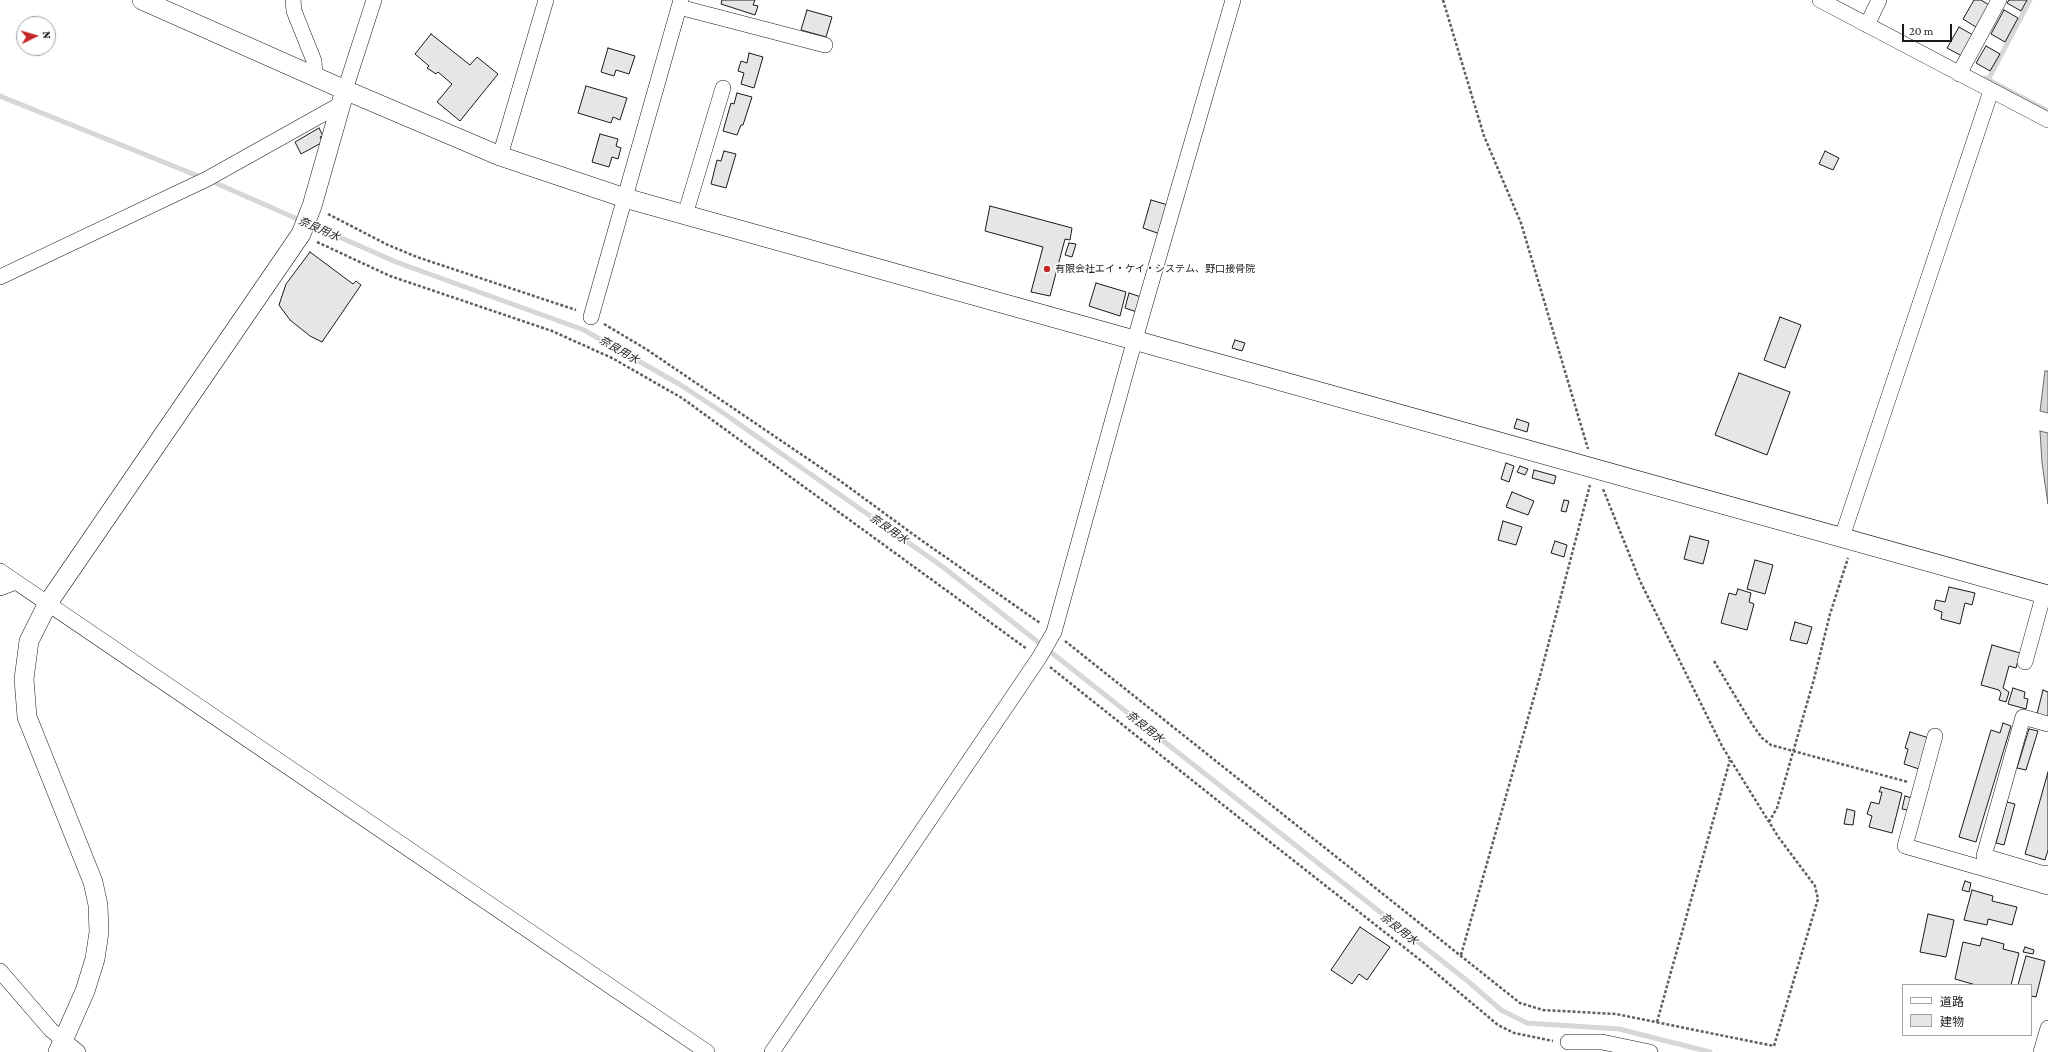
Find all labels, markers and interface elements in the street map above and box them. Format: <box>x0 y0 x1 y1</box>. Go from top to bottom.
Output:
north arrow <box>16 16 56 56</box>
scale bar <box>1904 16 1954 42</box>
text: 20 m <box>1909 24 1933 38</box>
text: N <box>41 31 53 39</box>
water label: 奈良用水 <box>296 214 342 244</box>
place label: 有限会社エイ・ケイ・システム、野口接骨院 <box>1055 263 1255 275</box>
marker: 有限会社エイ・ケイ・システム、野口接骨院 <box>1042 264 1052 274</box>
water label: 奈良用水 <box>597 333 641 367</box>
water label: 奈良用水 <box>867 511 911 547</box>
water label: 奈良用水 <box>1124 708 1166 746</box>
water label: 奈良用水 <box>1378 910 1420 948</box>
legend <box>1902 984 2032 1036</box>
text: 道路 <box>1940 995 1964 1009</box>
text: 建物 <box>1940 1015 1964 1029</box>

